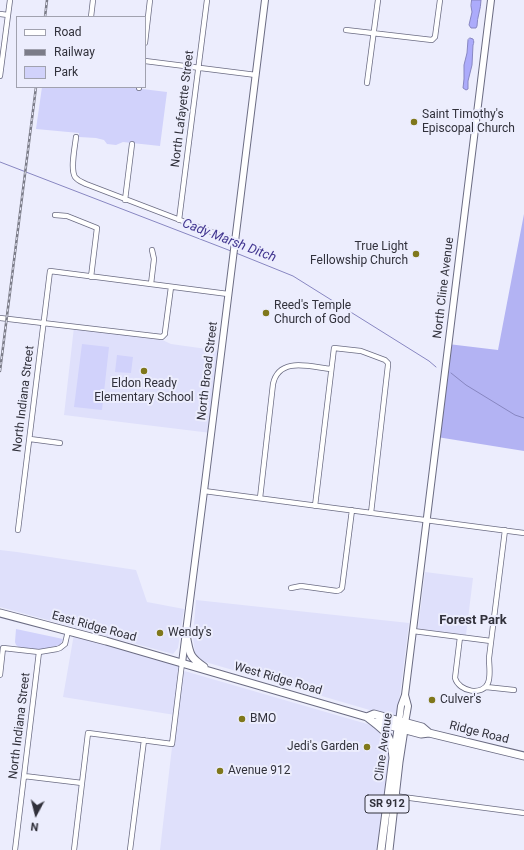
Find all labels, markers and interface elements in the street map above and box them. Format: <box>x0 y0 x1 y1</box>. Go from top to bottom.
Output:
legend <box>16 16 146 88</box>
text: Road <box>54 25 82 39</box>
text: Railway <box>54 45 95 59</box>
street label: North Lafayette Street <box>169 50 197 168</box>
text: Park <box>54 65 78 79</box>
place label: Saint Timothy's Episcopal Church <box>422 108 515 136</box>
marker: Saint Timothy's Episcopal Church <box>409 117 419 127</box>
water label: Cady Marsh Ditch <box>180 216 278 266</box>
street label: North Cline Avenue <box>431 236 457 340</box>
place label: True Light Fellowship Church <box>310 240 408 268</box>
marker: True Light Fellowship Church <box>411 249 421 259</box>
place label: Reed's Temple Church of God <box>274 299 351 327</box>
marker: Reed's Temple Church of God <box>261 308 271 318</box>
street label: North Broad Street <box>195 321 221 421</box>
street label: North Indiana Street <box>10 345 38 453</box>
marker: Eldon Ready Elementary School <box>139 366 149 376</box>
place label: Eldon Ready Elementary School <box>94 377 194 405</box>
street label: East Ridge Road <box>50 609 138 645</box>
district label: Forest Park <box>439 613 507 629</box>
place label: Wendy's <box>168 626 212 640</box>
marker: Wendy's <box>155 628 165 638</box>
street label: West Ridge Road <box>232 660 324 698</box>
street label: North Indiana Street <box>6 672 34 780</box>
place label: Culver's <box>440 693 481 707</box>
marker: Culver's <box>427 695 437 705</box>
place label: BMO <box>250 712 276 726</box>
street label: Cline Avenue <box>372 712 396 782</box>
marker: BMO <box>237 714 247 724</box>
street label: Ridge Road <box>448 719 510 747</box>
place label: Jedi's Garden <box>287 740 359 754</box>
marker: Jedi's Garden <box>362 742 372 752</box>
place label: Avenue 912 <box>228 764 290 778</box>
marker: Avenue 912 <box>215 766 225 776</box>
north arrow <box>16 794 56 834</box>
road number: SR 912 <box>365 795 409 813</box>
text: N <box>30 819 39 833</box>

